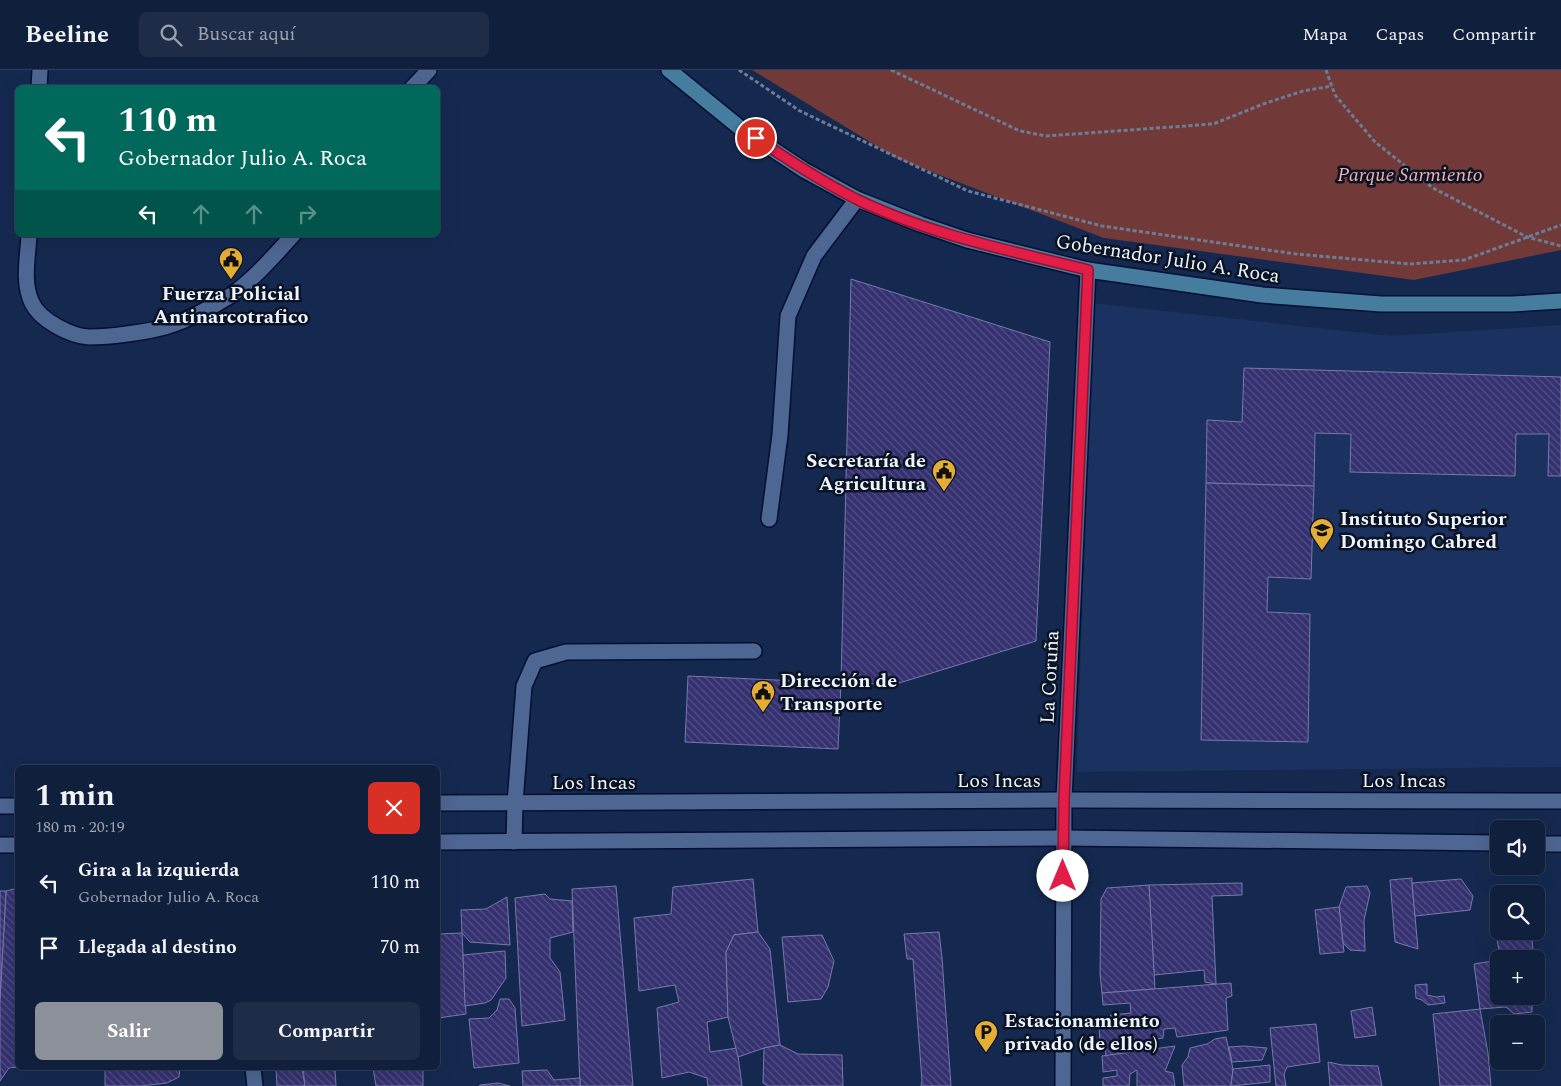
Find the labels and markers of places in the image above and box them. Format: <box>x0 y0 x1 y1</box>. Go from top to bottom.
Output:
pin <box>735 117 777 159</box>
public building icon: Fuerza Policial Antinarcotrafico <box>218 246 244 280</box>
place label: Fuerza Policial Antinarcotrafico <box>153 279 309 332</box>
place label: Secretaría de Agricultura <box>806 446 927 499</box>
public building icon: Secretaría de Agricultura <box>931 458 957 492</box>
place label: Instituto Superior Domingo Cabred <box>1340 504 1507 557</box>
school or university icon: Instituto Superior Domingo Cabred <box>1309 517 1335 551</box>
place label: Dirección de Transporte <box>780 666 897 719</box>
public building icon: Dirección de Transporte <box>750 679 776 713</box>
place label: Estacionamiento privado (de ellos) <box>1004 1006 1160 1059</box>
parking icon: Estacionamiento privado (de ellos) <box>973 1019 999 1053</box>

